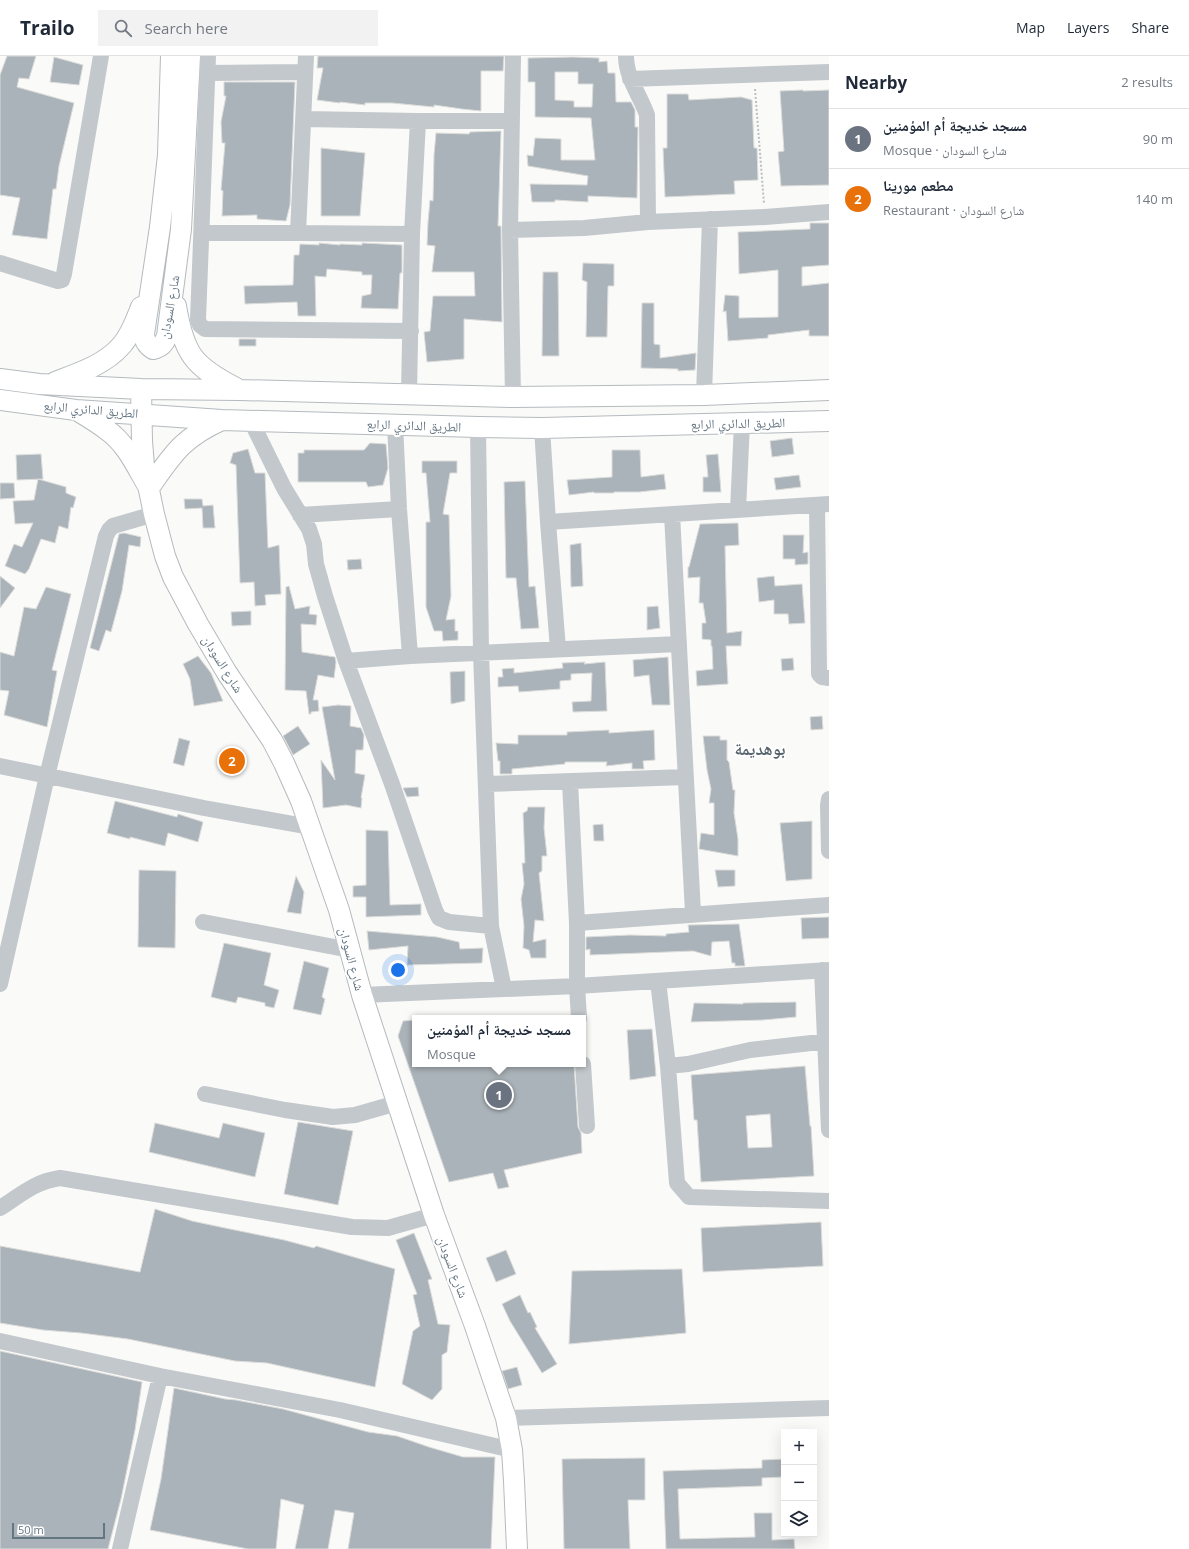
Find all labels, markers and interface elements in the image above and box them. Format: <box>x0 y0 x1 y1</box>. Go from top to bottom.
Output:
search box <box>98 10 378 46</box>
text: Trailo <box>20 15 74 41</box>
icon: search <box>112 17 134 39</box>
text: Search here <box>144 18 228 38</box>
text: Map <box>1016 18 1045 37</box>
text: Layers <box>1067 18 1109 37</box>
text: Share <box>1131 18 1169 37</box>
text: Nearby <box>845 71 907 94</box>
text: 2 results <box>1121 73 1173 91</box>
text: مسجد خديجة أم المؤمنين <box>883 115 1027 135</box>
text: 1 <box>854 130 862 148</box>
text: 90 m <box>1143 130 1173 148</box>
text: Mosque · شارع السودان <box>883 141 1007 159</box>
text: مطعم مورينا <box>883 175 954 195</box>
text: 2 <box>854 190 862 208</box>
text: 140 m <box>1135 190 1173 208</box>
text: Restaurant · شارع السودان <box>883 201 1024 219</box>
street label: شارع السودان <box>155 274 184 341</box>
street label: الطريق الدائري الرابع <box>43 396 139 424</box>
street label: الطريق الدائري الرابع <box>690 413 786 435</box>
street label: الطريق الدائري الرابع <box>366 414 462 438</box>
street label: شارع السودان <box>197 632 248 697</box>
district label: بوهديمة <box>735 737 786 760</box>
pin: 2 <box>219 746 245 776</box>
street label: شارع السودان <box>334 925 369 993</box>
your location <box>388 960 408 980</box>
popup <box>412 1015 586 1067</box>
text: مسجد خديجة أم المؤمنين <box>427 1019 571 1039</box>
text: Mosque <box>427 1045 476 1063</box>
pin: 1 <box>486 1080 512 1110</box>
street label: شارع السودان <box>432 1234 473 1301</box>
map controls <box>781 1429 817 1537</box>
button: + <box>781 1429 817 1465</box>
button: − <box>781 1465 817 1501</box>
button: layers <box>781 1501 817 1537</box>
scale bar <box>12 1521 105 1540</box>
text: 50 m <box>18 1522 44 1537</box>

